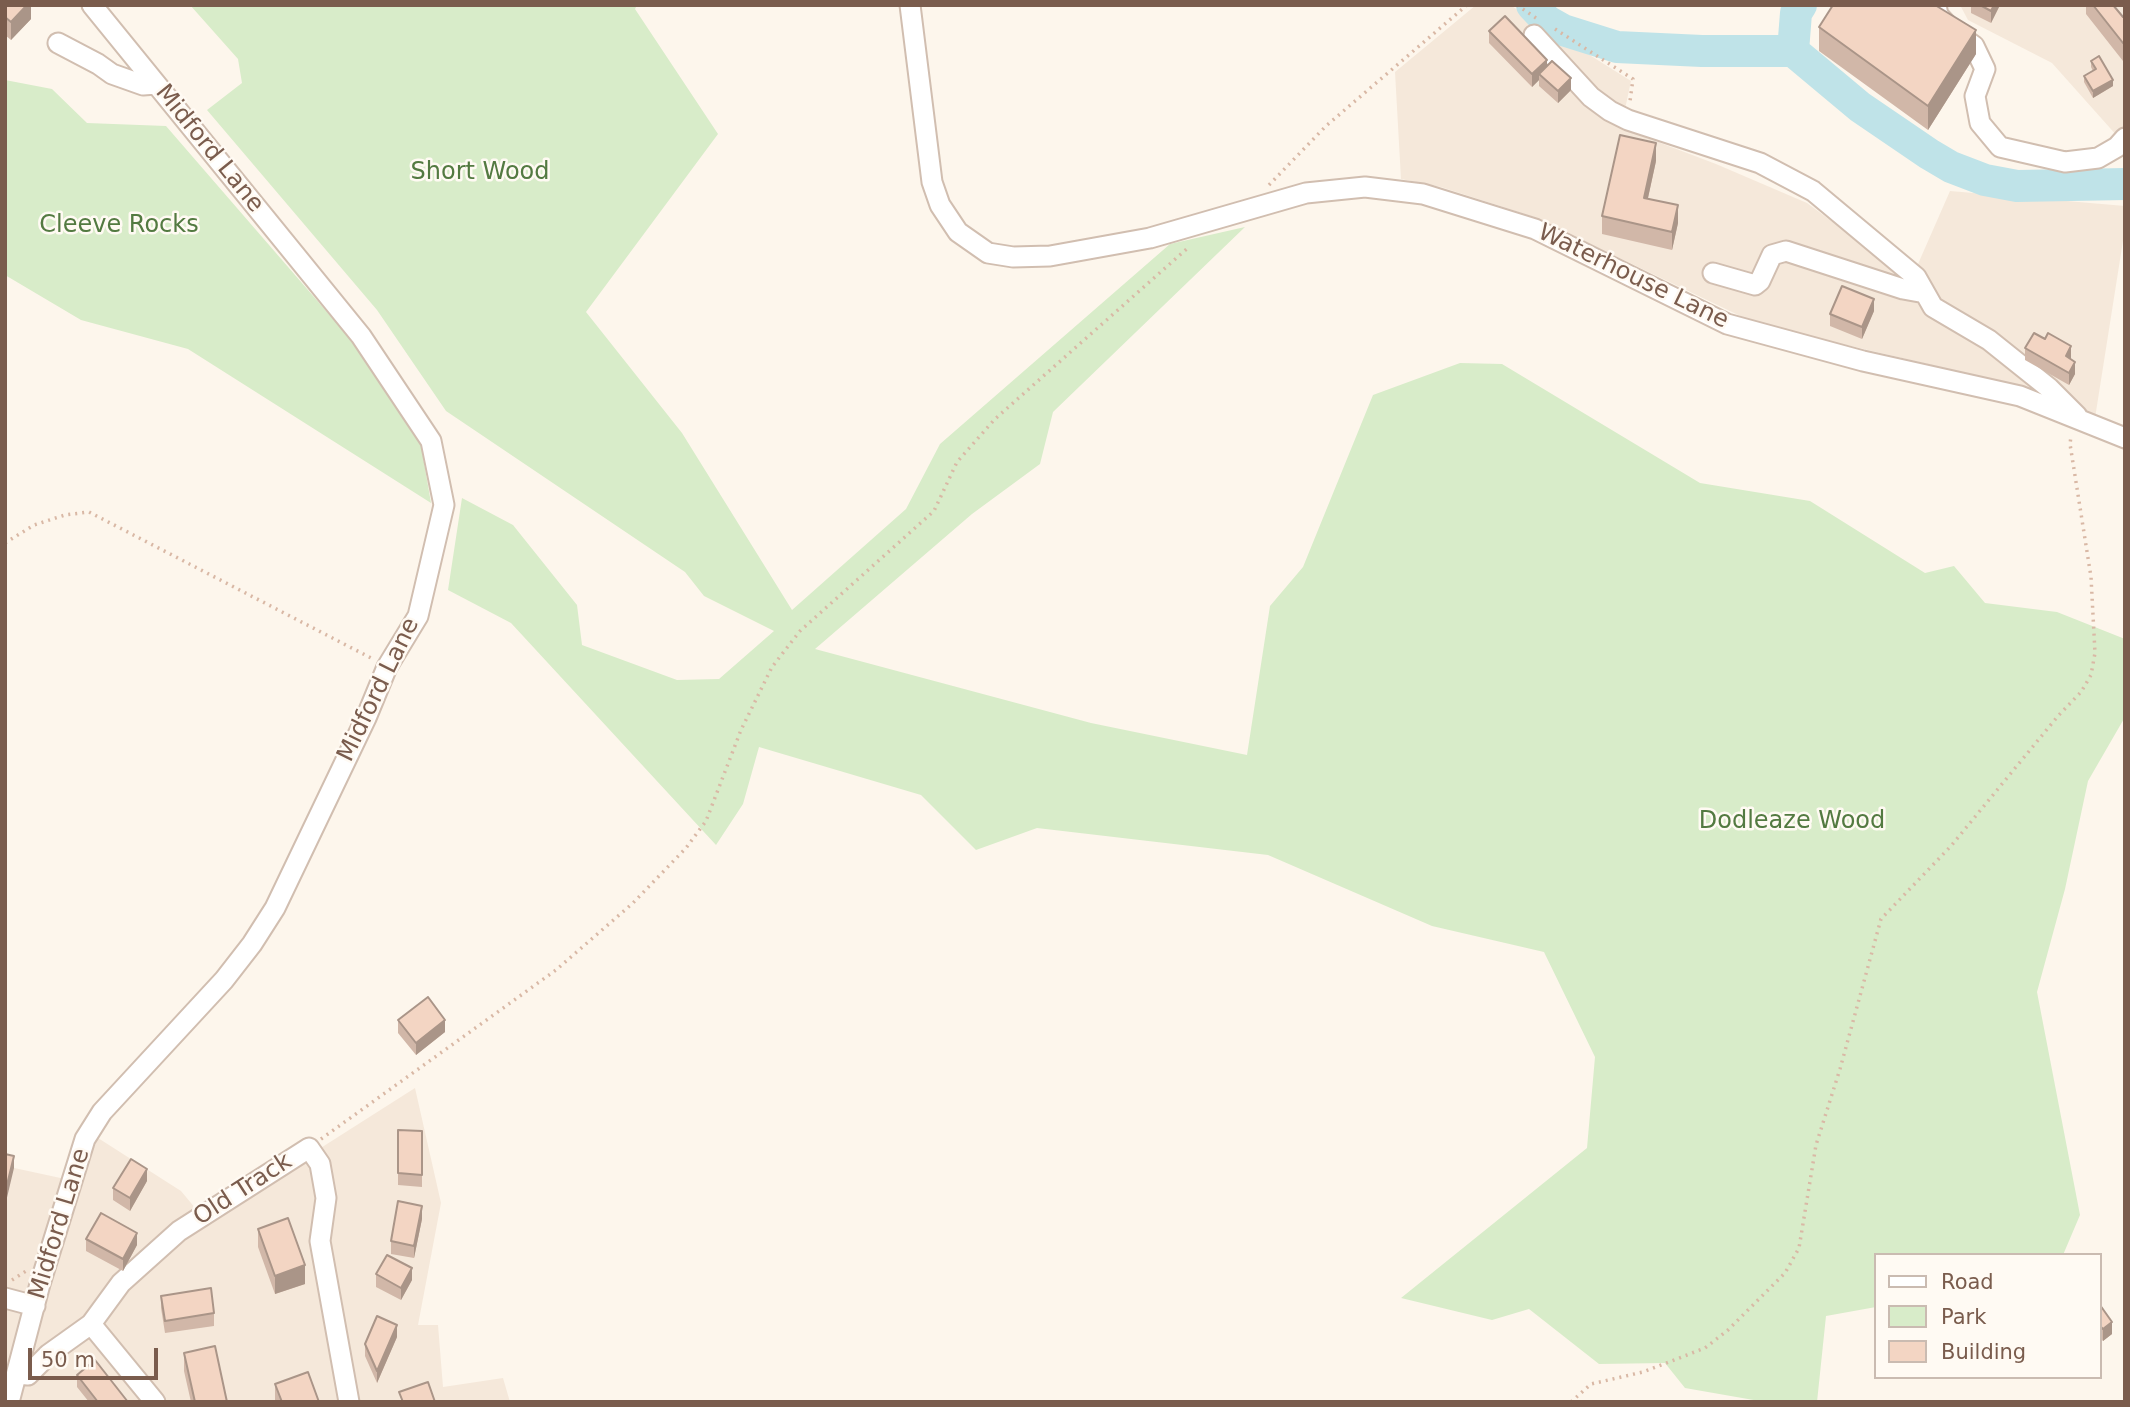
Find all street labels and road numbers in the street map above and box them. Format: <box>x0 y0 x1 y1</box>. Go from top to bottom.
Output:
street label: Midford Lane <box>149 79 269 219</box>
street label: Waterhouse Lane <box>1533 218 1733 336</box>
street label: Midford Lane <box>332 614 426 766</box>
street label: Midford Lane <box>23 1145 97 1303</box>
street label: Old Track <box>189 1148 297 1232</box>

